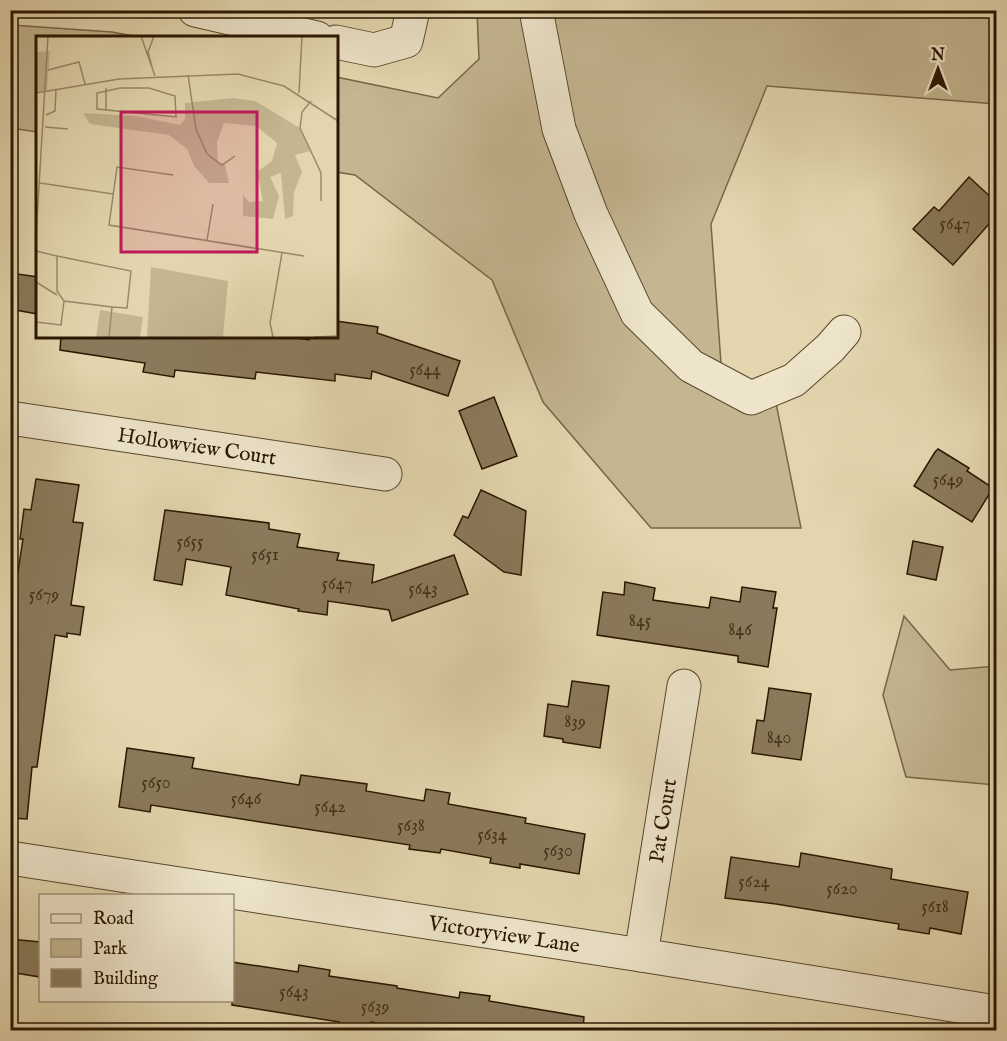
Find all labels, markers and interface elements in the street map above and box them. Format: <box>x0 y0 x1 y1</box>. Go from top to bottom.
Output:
inset map <box>36 36 338 338</box>
north arrow <box>908 39 968 99</box>
text: N <box>930 46 945 66</box>
house number: 5647 <box>940 213 970 236</box>
house number: 5644 <box>409 359 441 382</box>
street label: Hollowview Court <box>115 422 278 473</box>
house number: 5649 <box>933 469 963 492</box>
house number: 5655 <box>176 531 204 554</box>
house number: 5651 <box>251 544 279 567</box>
house number: 5647 <box>322 573 352 596</box>
house number: 5643 <box>408 578 438 601</box>
house number: 5679 <box>29 584 59 607</box>
house number: 845 <box>629 610 652 633</box>
house number: 846 <box>728 619 752 642</box>
house number: 839 <box>564 711 586 734</box>
house number: 840 <box>767 727 791 750</box>
house number: 5650 <box>141 772 171 795</box>
street label: Pat Court <box>644 777 684 865</box>
house number: 5646 <box>231 788 262 811</box>
house number: 5642 <box>314 796 346 819</box>
house number: 5638 <box>397 815 425 838</box>
house number: 5634 <box>477 824 507 847</box>
house number: 5630 <box>543 840 573 863</box>
house number: 5624 <box>738 871 770 894</box>
house number: 5620 <box>826 878 858 901</box>
legend <box>39 894 234 1002</box>
house number: 5618 <box>921 896 949 919</box>
text: Road <box>93 908 134 931</box>
street label: Victoryview Lane <box>426 910 582 960</box>
text: Park <box>93 938 128 961</box>
text: Building <box>93 968 158 991</box>
house number: 5643 <box>279 981 309 1004</box>
house number: 5639 <box>361 996 389 1019</box>

